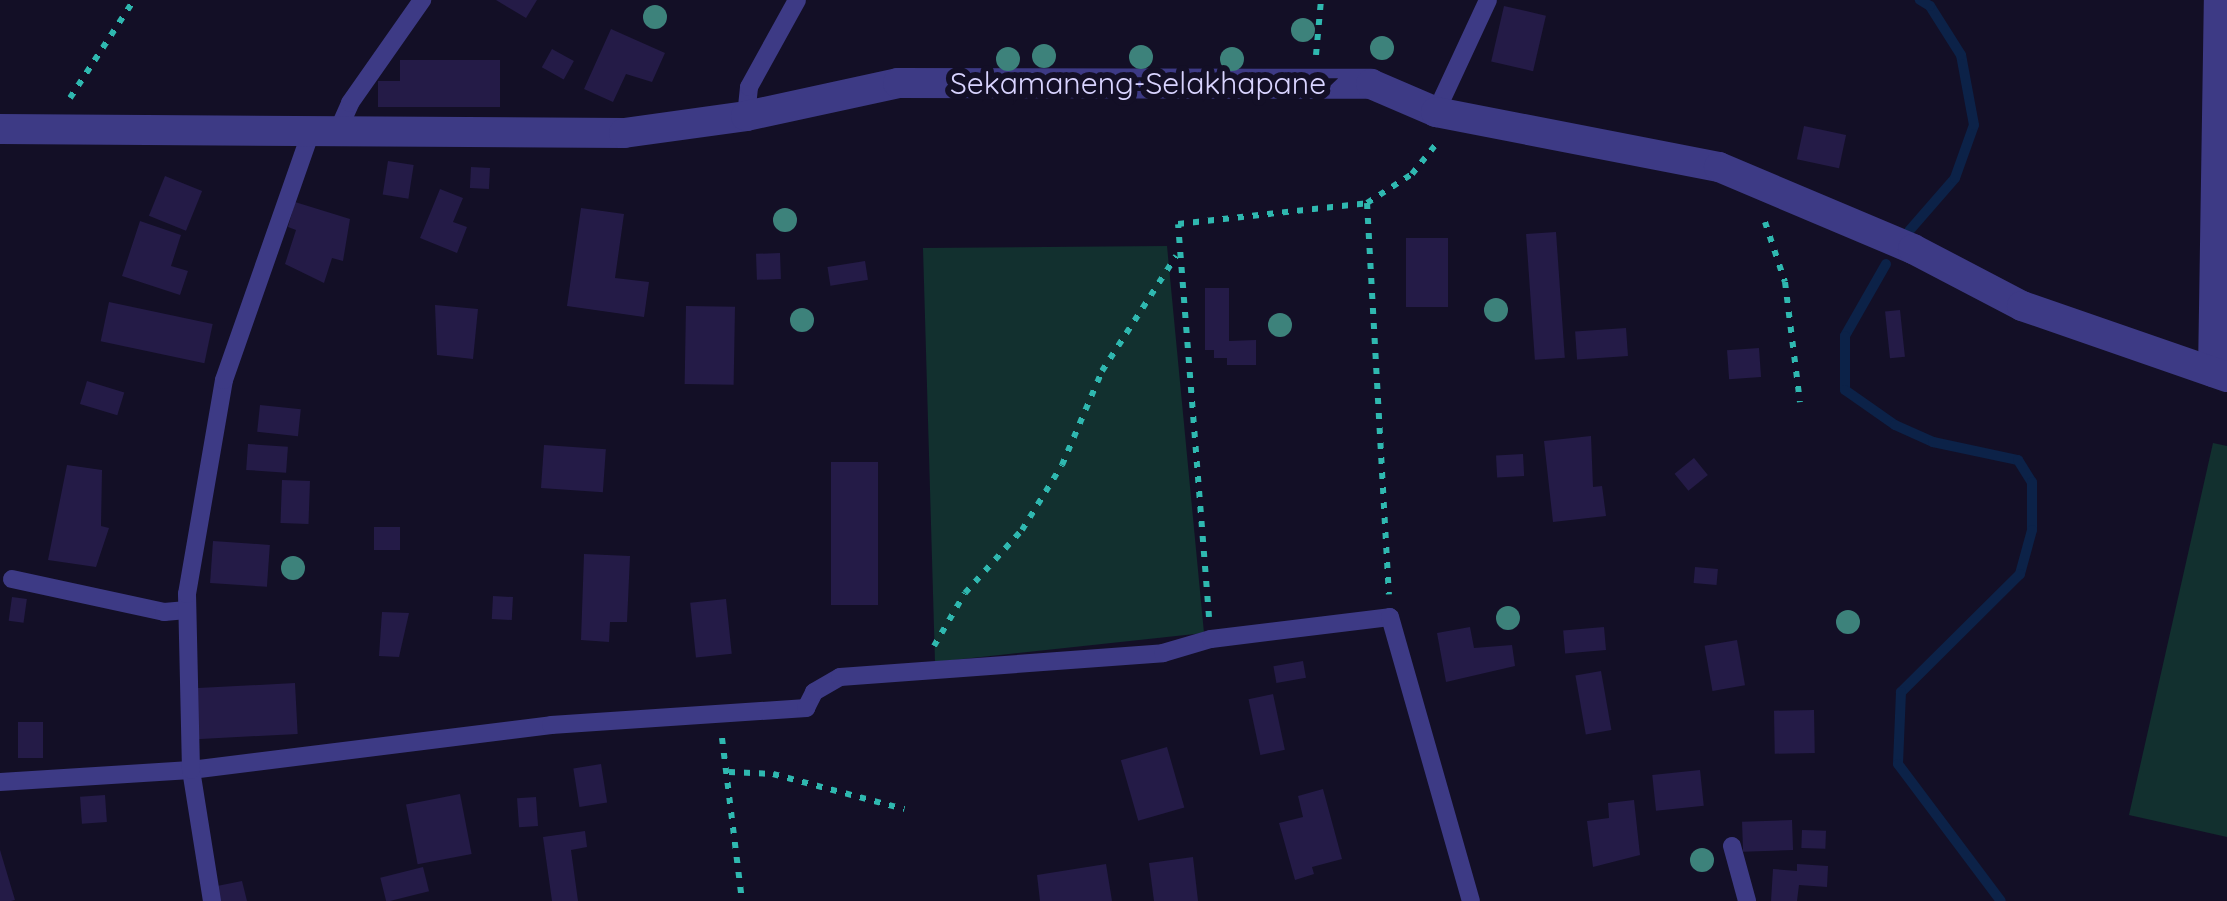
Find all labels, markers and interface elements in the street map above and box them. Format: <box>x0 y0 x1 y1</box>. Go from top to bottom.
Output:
street label: Sekamaneng-Selakhapane <box>950 65 1326 101</box>

